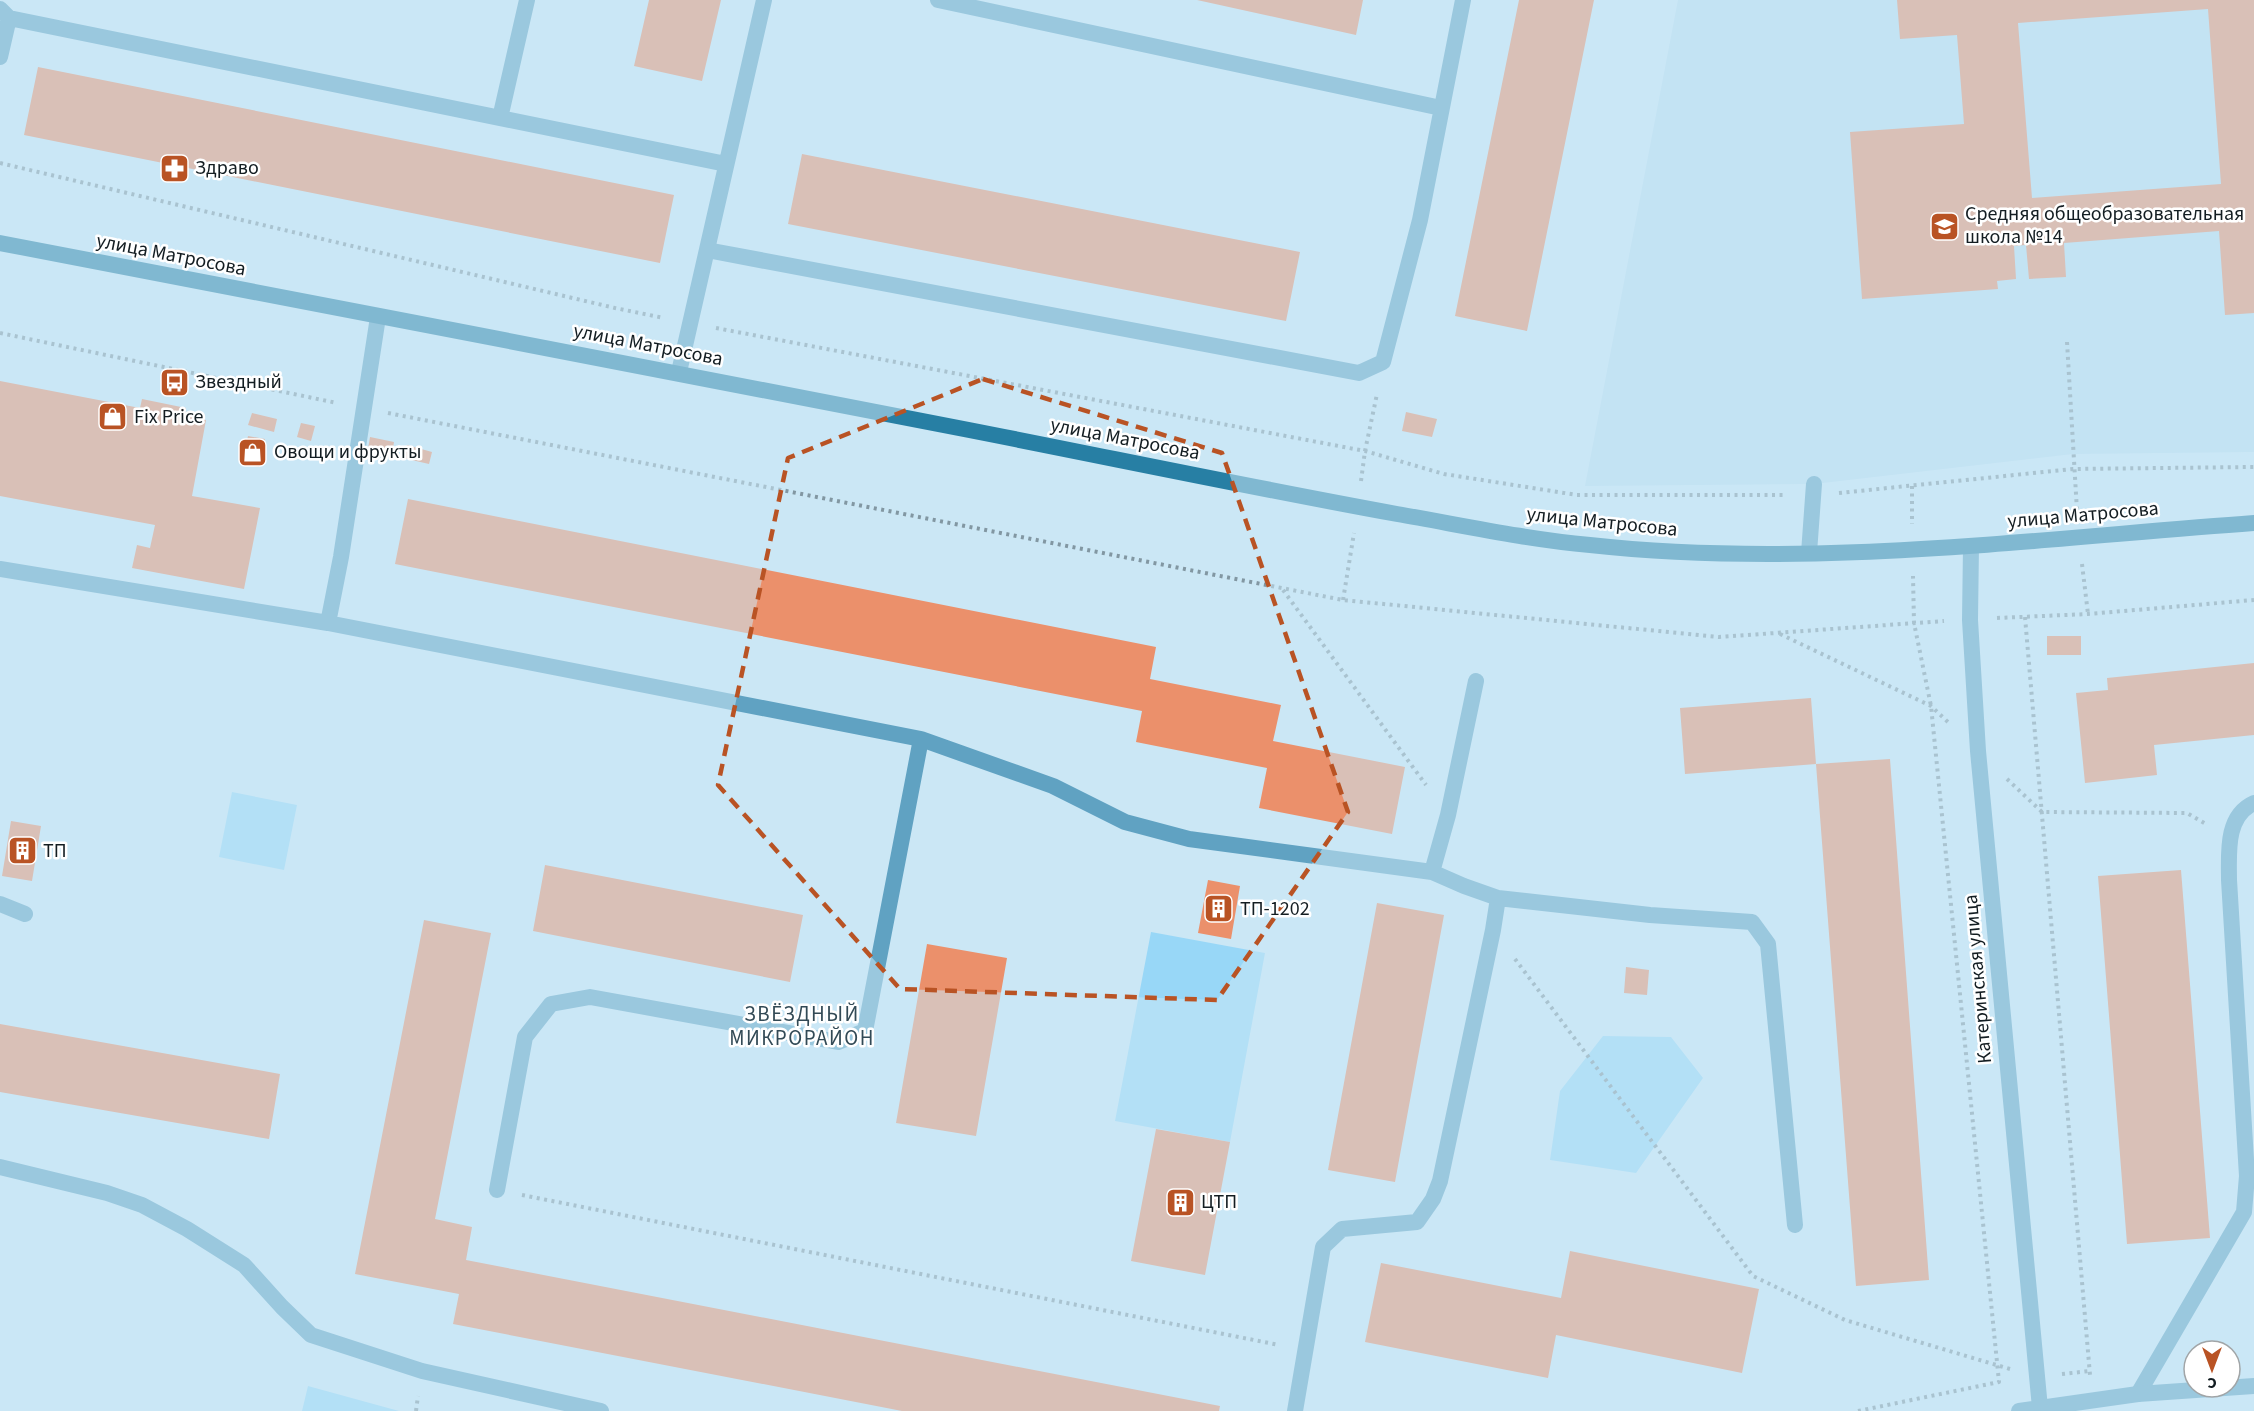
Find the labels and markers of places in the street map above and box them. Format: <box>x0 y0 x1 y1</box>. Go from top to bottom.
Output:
pharmacy icon: Здраво <box>158 152 190 184</box>
place label: Здраво <box>195 154 259 182</box>
place label: Средняя общеобразовательная школа №14 <box>1965 200 2244 251</box>
school or university icon: Средняя общеобразовательная школа №14 <box>1928 210 1960 242</box>
bus stop icon: Звездный <box>158 366 190 398</box>
place label: Звездный <box>195 368 282 396</box>
shop icon: Fix Price <box>97 401 129 433</box>
place label: Fix Price <box>134 403 204 431</box>
shop icon: Овощи и фрукты <box>237 436 269 468</box>
place label: Овощи и фрукты <box>274 438 421 466</box>
building icon: ТП <box>6 835 38 867</box>
place label: ТП <box>43 837 67 865</box>
building icon: ТП-1202 <box>1203 893 1235 925</box>
place label: ТП-1202 <box>1240 895 1310 923</box>
building icon: ЦТП <box>1164 1186 1196 1218</box>
place label: ЦТП <box>1201 1188 1237 1216</box>

